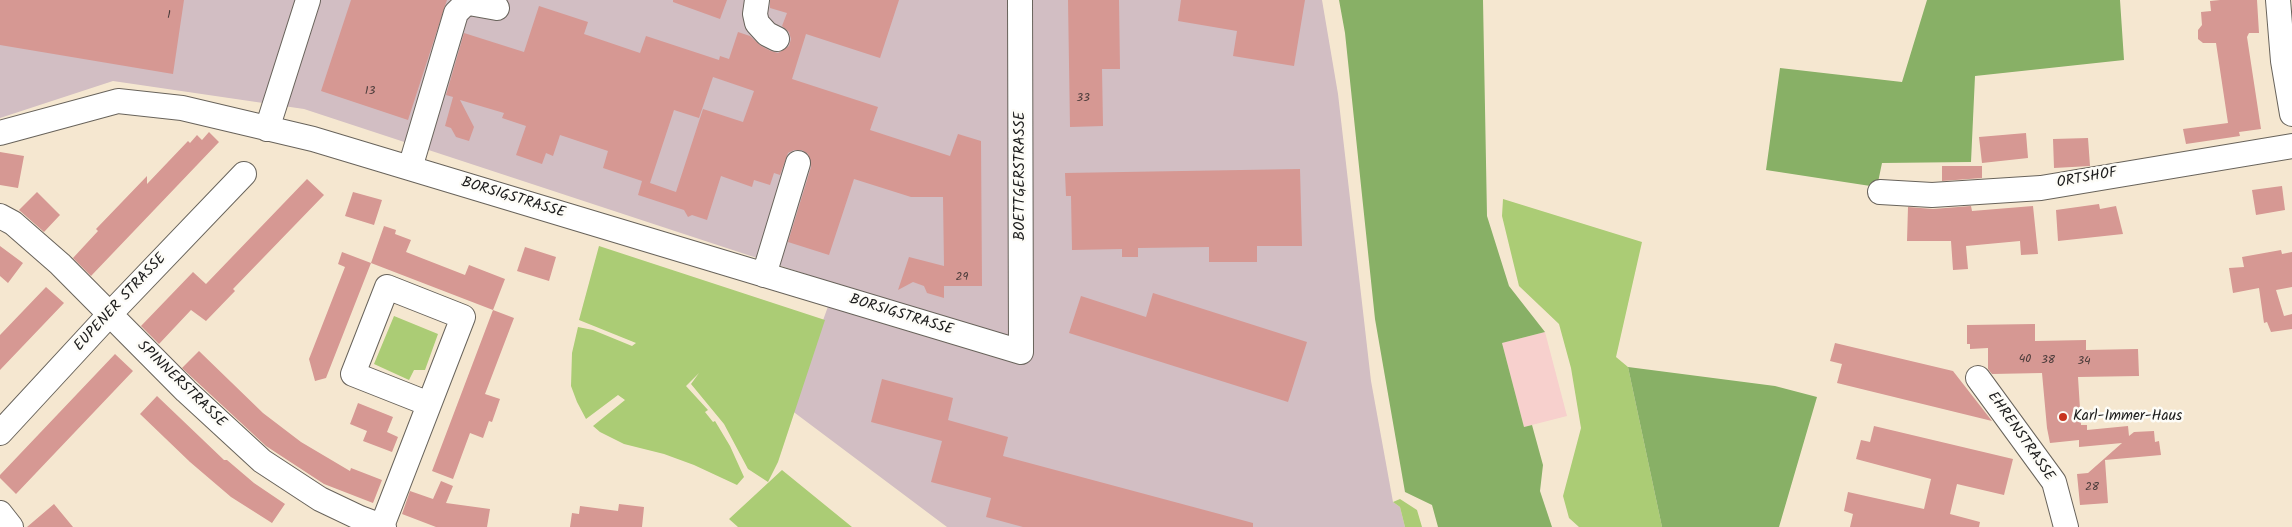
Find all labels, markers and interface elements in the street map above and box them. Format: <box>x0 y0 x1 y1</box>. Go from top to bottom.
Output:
house number: 1 <box>167 9 171 23</box>
house number: 13 <box>365 85 375 99</box>
house number: 33 <box>1076 92 1090 106</box>
street label: BOETTGERSTRASSE <box>1012 112 1030 240</box>
street label: ORTSHOF <box>2055 165 2119 193</box>
street label: BORSIGSTRASSE <box>459 175 567 223</box>
street label: EUPENER STRASSE <box>71 250 171 356</box>
house number: 29 <box>956 271 968 285</box>
street label: BORSIGSTRASSE <box>847 292 955 340</box>
street label: SPINNERSTRASSE <box>133 338 229 432</box>
house number: 40 <box>2019 353 2031 367</box>
house number: 38 <box>2041 354 2055 368</box>
house number: 34 <box>2077 355 2091 369</box>
street label: EHRENSTRASSE <box>1982 389 2058 485</box>
place label: Karl-Immer-Haus <box>2073 408 2182 426</box>
marker: Karl-Immer-Haus <box>2057 411 2069 423</box>
house number: 28 <box>2085 481 2099 495</box>

